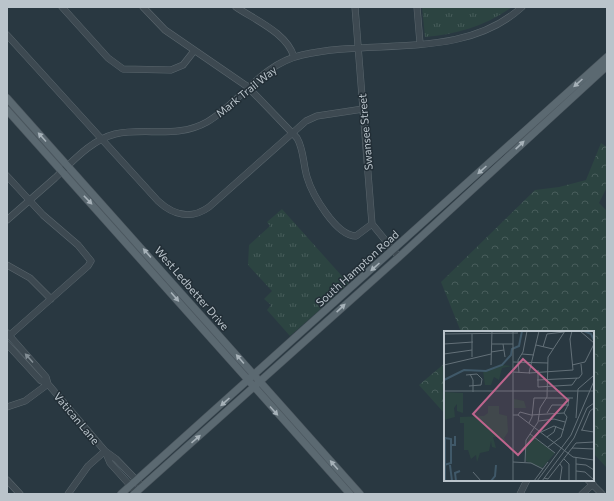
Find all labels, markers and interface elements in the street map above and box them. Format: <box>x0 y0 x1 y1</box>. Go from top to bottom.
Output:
street label: Mark Trail Way <box>213 62 279 119</box>
one-way arrow <box>573 78 583 88</box>
street label: Swansee Street <box>355 93 375 171</box>
one-way arrow <box>37 132 47 142</box>
one-way arrow <box>515 140 525 150</box>
one-way arrow <box>477 166 487 175</box>
one-way arrow <box>83 195 93 205</box>
street label: South Hampton Road <box>313 227 401 309</box>
street label: West Ledbetter Drive <box>152 244 232 333</box>
one-way arrow <box>142 248 151 259</box>
one-way arrow <box>370 262 380 272</box>
one-way arrow <box>170 292 179 302</box>
one-way arrow <box>337 304 346 313</box>
inset map <box>444 331 594 481</box>
one-way arrow <box>25 352 34 363</box>
one-way arrow <box>235 353 244 364</box>
street label: Vatican Lane <box>52 389 103 447</box>
one-way arrow <box>221 397 230 406</box>
one-way arrow <box>269 406 279 416</box>
one-way arrow <box>191 435 201 444</box>
one-way arrow <box>330 460 339 469</box>

